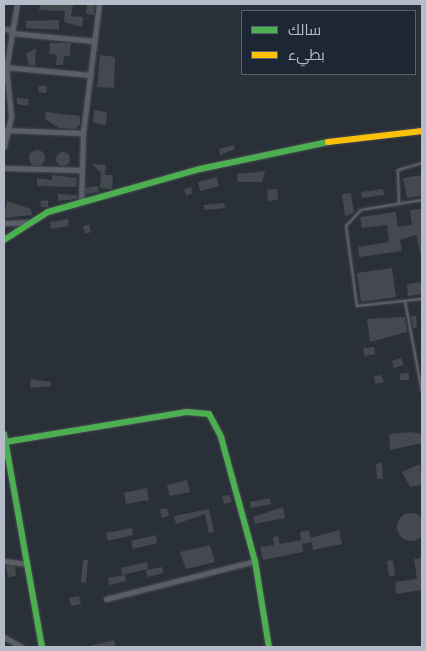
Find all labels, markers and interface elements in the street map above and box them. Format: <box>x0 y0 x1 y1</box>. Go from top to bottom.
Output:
legend <box>241 10 416 75</box>
text: سالك <box>288 20 321 39</box>
text: بطيء <box>288 45 325 64</box>

